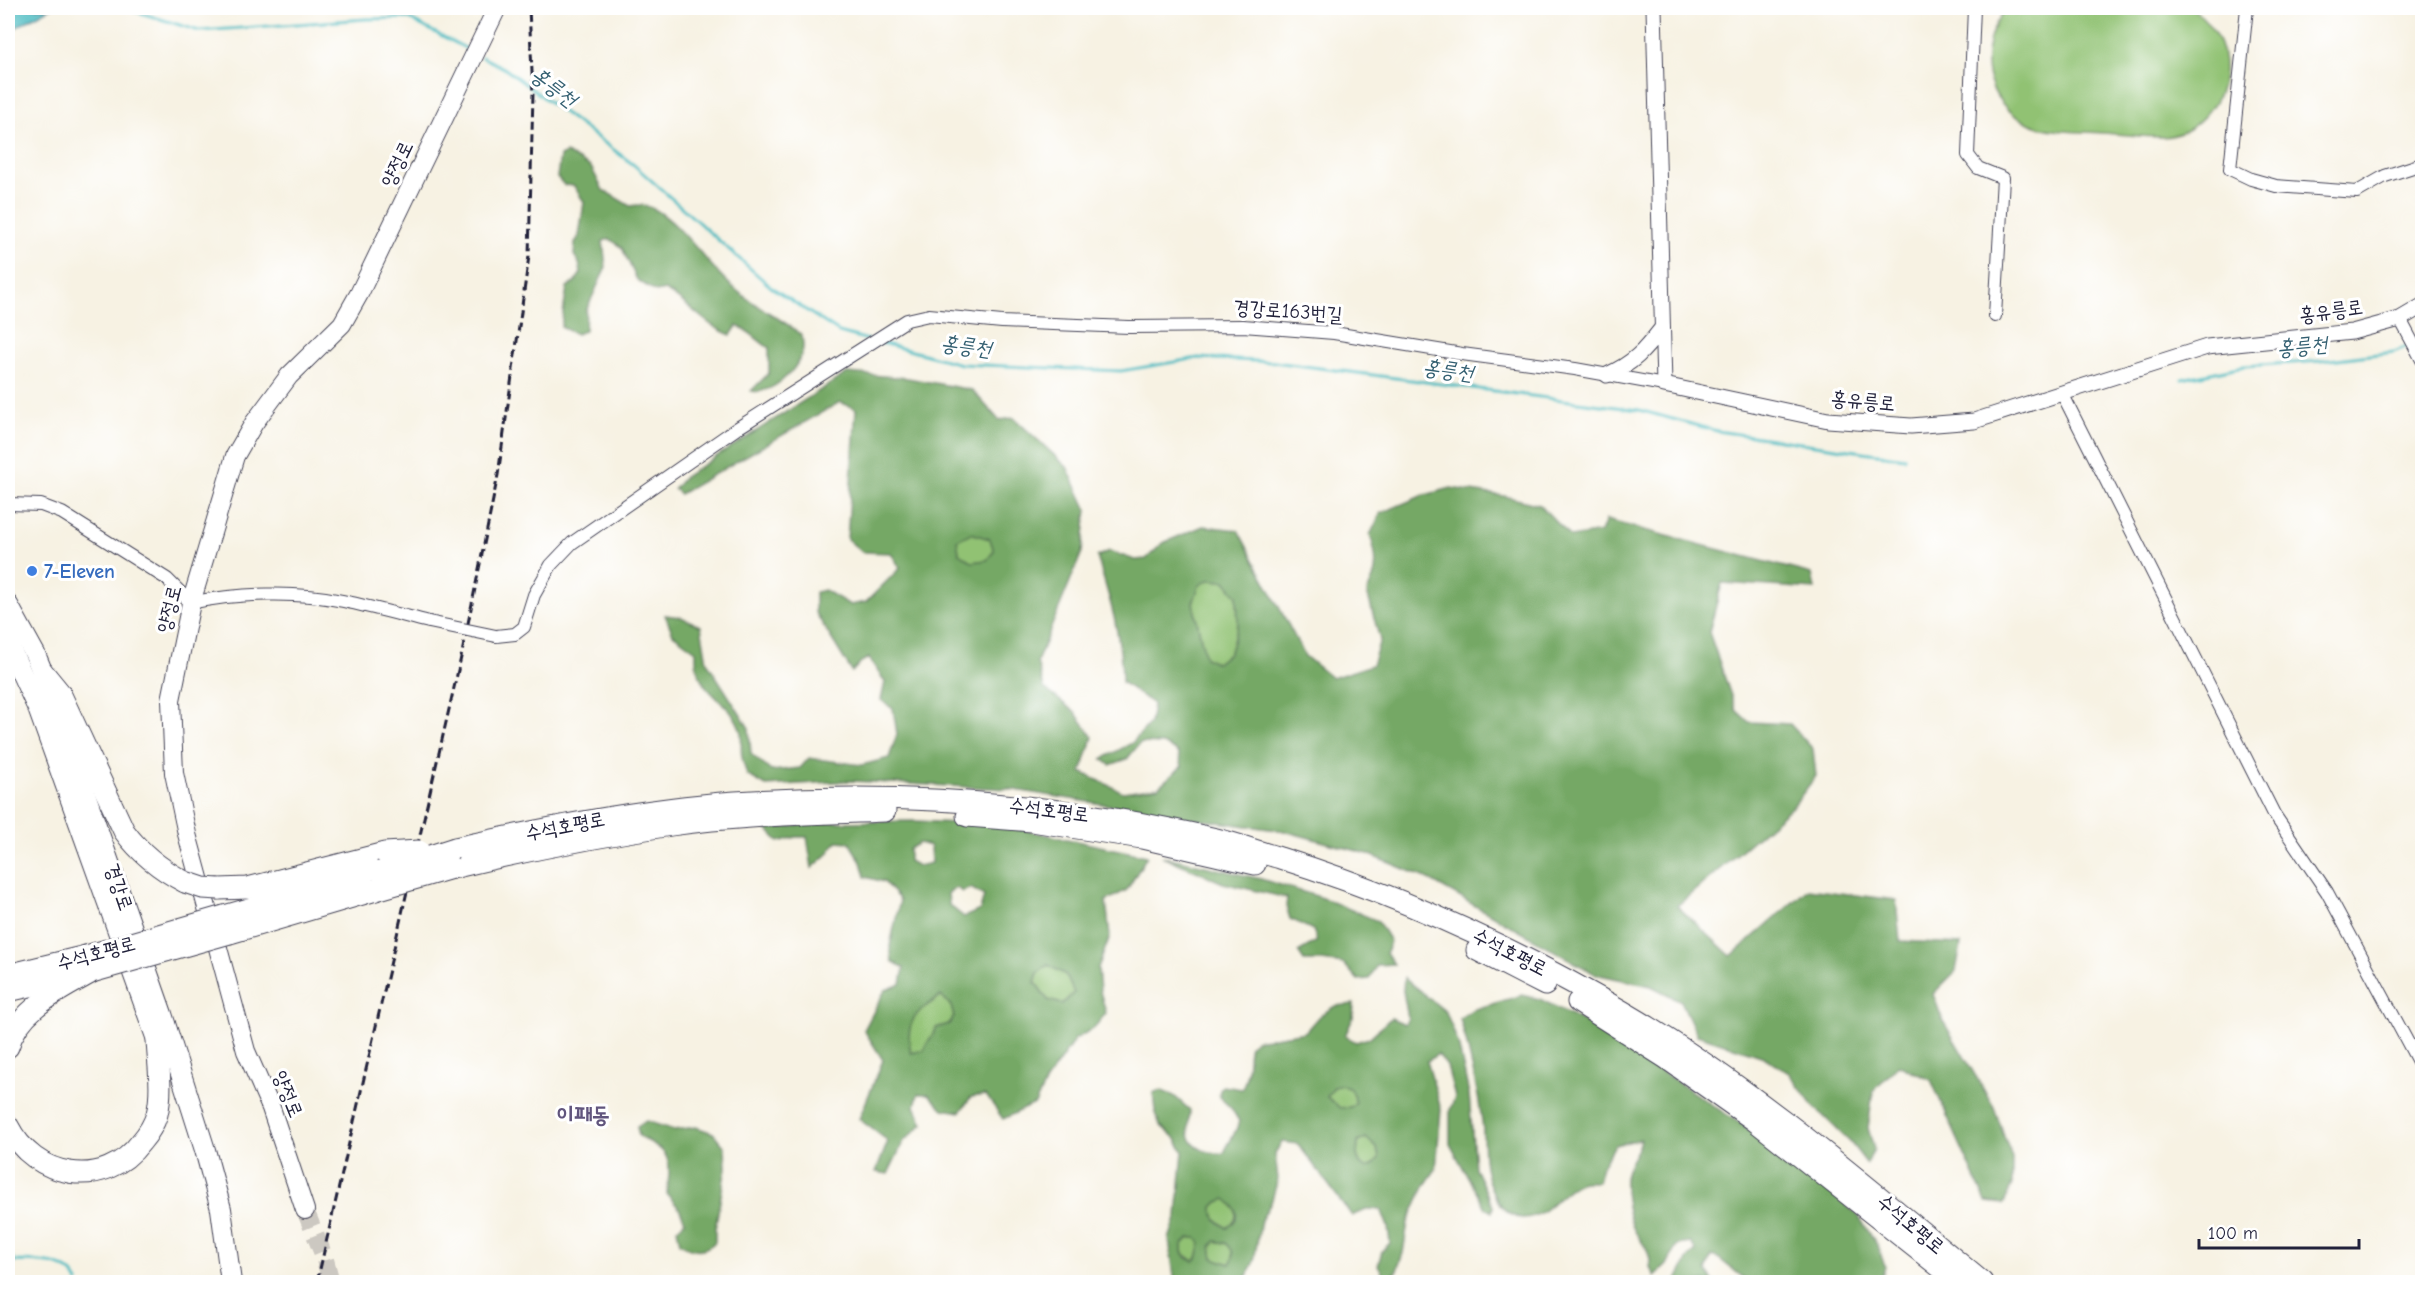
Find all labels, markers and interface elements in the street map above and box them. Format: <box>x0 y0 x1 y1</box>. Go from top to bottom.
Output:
water label: 홍릉천 <box>527 62 583 113</box>
street label: 양정로 <box>376 137 418 191</box>
street label: 홍유릉로 <box>2298 295 2364 327</box>
street label: 경강로163번길 <box>1233 296 1343 326</box>
water label: 홍릉천 <box>939 331 995 362</box>
water label: 홍릉천 <box>2276 332 2330 360</box>
water label: 홍릉천 <box>1421 355 1477 386</box>
street label: 홍유릉로 <box>1830 387 1896 415</box>
place label: 7-Eleven <box>44 560 115 583</box>
marker: 7-Eleven <box>25 564 39 578</box>
street label: 양정로 <box>152 583 186 635</box>
street label: 수석호평로 <box>1008 794 1090 826</box>
street label: 수석호평로 <box>523 807 607 845</box>
street label: 경강로 <box>100 860 138 914</box>
street label: 수석호평로 <box>1469 923 1551 981</box>
street label: 수석호평로 <box>54 931 138 975</box>
street label: 양정로 <box>268 1067 308 1121</box>
district label: 이패동 <box>556 1102 610 1128</box>
street label: 수석호평로 <box>1873 1189 1949 1259</box>
scale bar <box>2199 1212 2360 1250</box>
text: 100 m <box>2208 1223 2258 1244</box>

